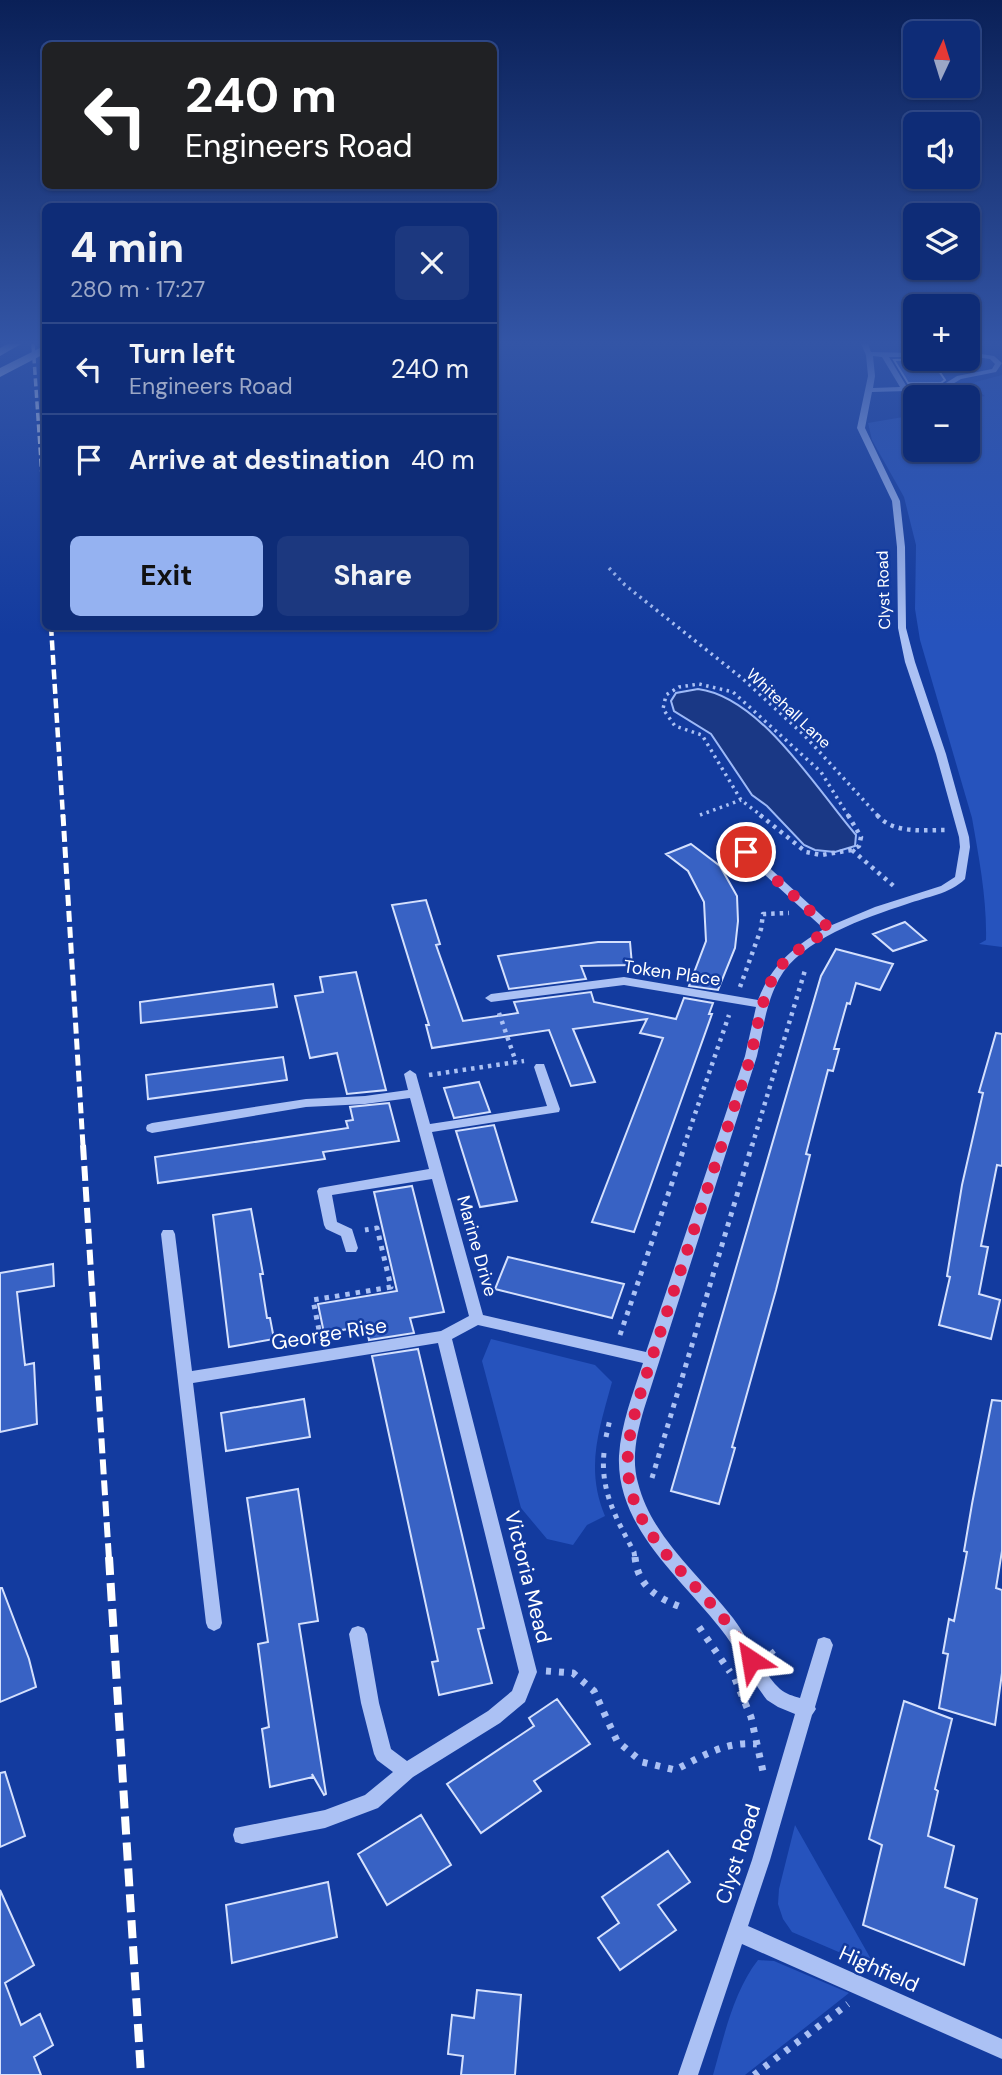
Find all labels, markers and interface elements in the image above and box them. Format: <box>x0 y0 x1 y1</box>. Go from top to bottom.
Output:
north arrow <box>903 21 980 98</box>
map controls <box>903 21 980 462</box>
text: 240 m <box>185 63 337 127</box>
icon: left <box>70 70 161 161</box>
button: sound <box>903 112 980 189</box>
text: Engineers Road <box>185 125 413 167</box>
button: layers <box>903 203 980 280</box>
text: 4 min <box>70 220 184 275</box>
button: close <box>395 226 469 300</box>
text: 280 m · 17:27 <box>70 274 205 304</box>
button: + <box>903 294 980 371</box>
text: Turn left <box>129 337 236 371</box>
icon: left <box>70 350 108 388</box>
text: 240 m <box>391 352 469 386</box>
text: Engineers Road <box>129 371 293 401</box>
button: − <box>903 385 980 462</box>
icon: arrive <box>70 441 108 479</box>
text: Arrive at destination <box>129 443 390 477</box>
text: 40 m <box>411 443 475 477</box>
button: Exit <box>70 536 263 616</box>
button: Share <box>277 536 469 616</box>
street label: Clyst Road <box>872 550 895 630</box>
street label: Whitehall Lane <box>742 664 835 753</box>
pin <box>716 822 776 882</box>
icon: arrive <box>727 833 765 871</box>
street label: Token Place <box>622 954 722 992</box>
street label: Marine Drive <box>451 1193 503 1299</box>
street label: George Rise <box>269 1311 389 1357</box>
street label: Victoria Mead <box>498 1508 558 1646</box>
position arrow <box>714 1623 788 1697</box>
street label: Clyst Road <box>709 1800 767 1908</box>
street label: Highfield <box>835 1939 923 1999</box>

